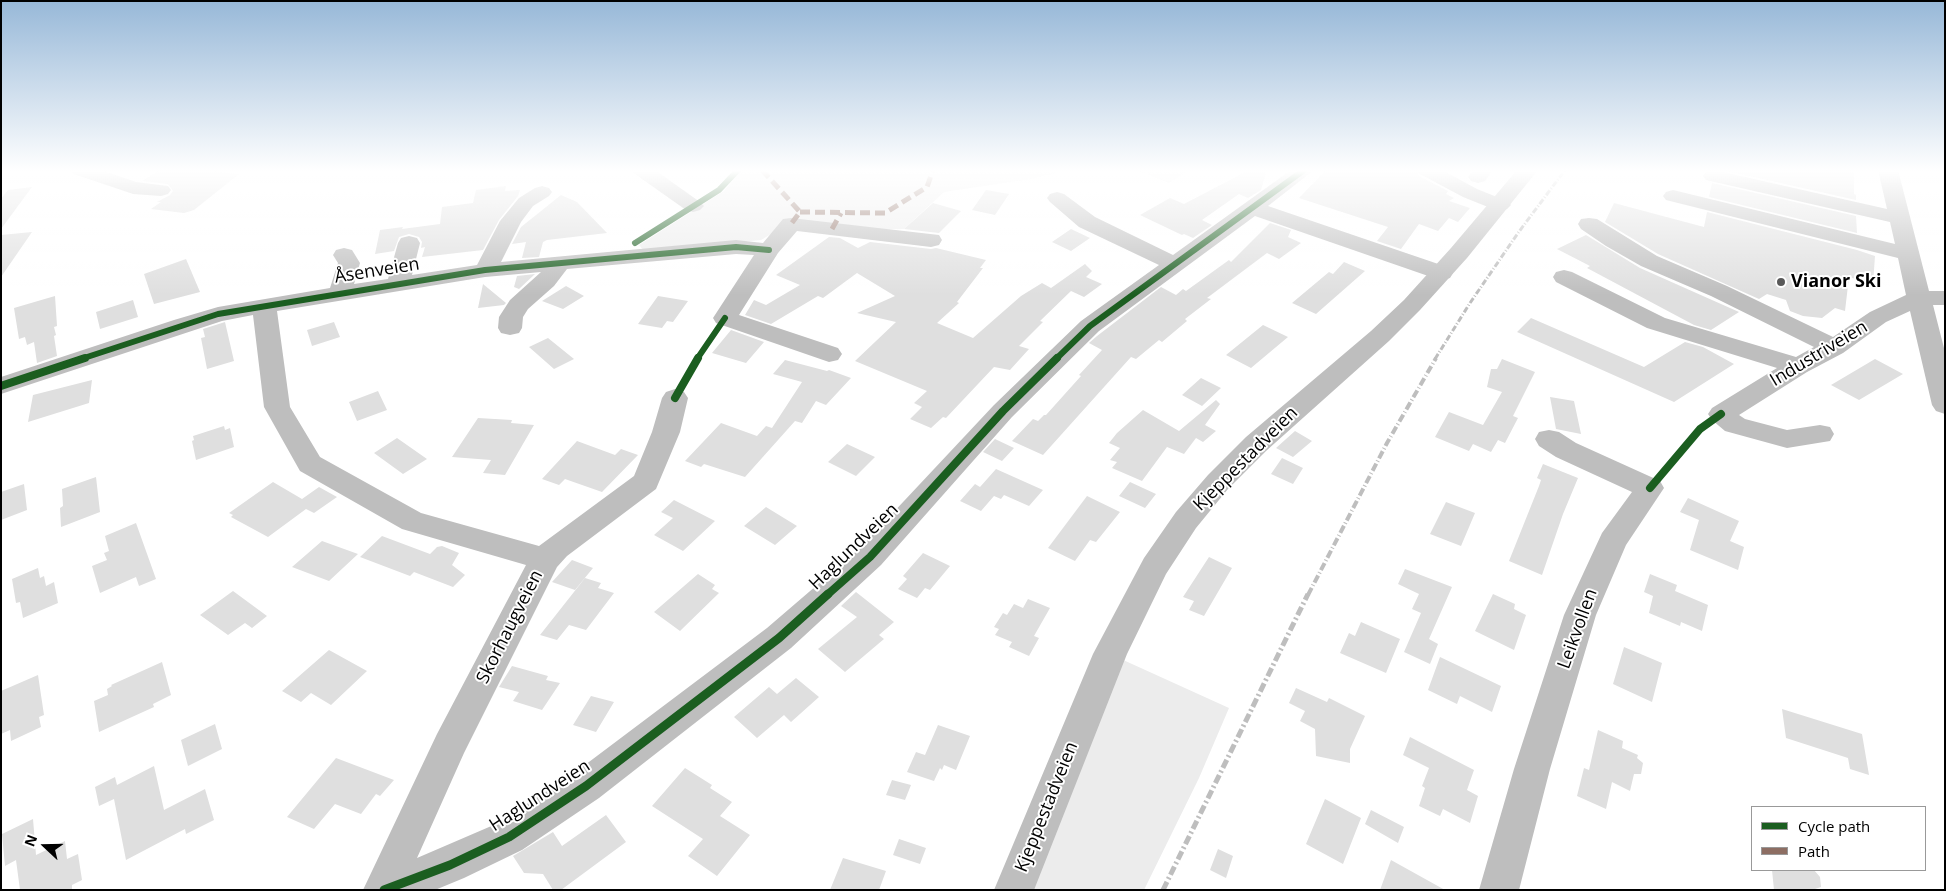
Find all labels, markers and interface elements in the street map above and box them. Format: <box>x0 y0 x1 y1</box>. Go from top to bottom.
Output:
street label: Åsenveien <box>333 254 421 288</box>
place label: Vianor Ski <box>1791 271 1881 293</box>
marker: Vianor Ski <box>1775 276 1787 288</box>
street label: Industriveien <box>1766 316 1872 392</box>
street label: Kjeppestadveien <box>1189 402 1303 516</box>
street label: Haglundveien <box>805 499 903 595</box>
street label: Skorhaugveien <box>472 567 548 687</box>
street label: Leikvollen <box>1554 586 1602 672</box>
street label: Kjeppestadveien <box>1011 739 1083 875</box>
street label: Haglundveien <box>486 755 594 837</box>
legend <box>1751 806 1926 871</box>
text: Cycle path <box>1798 816 1870 836</box>
north arrow <box>20 821 70 871</box>
text: N <box>20 832 41 849</box>
text: Path <box>1798 841 1830 861</box>

